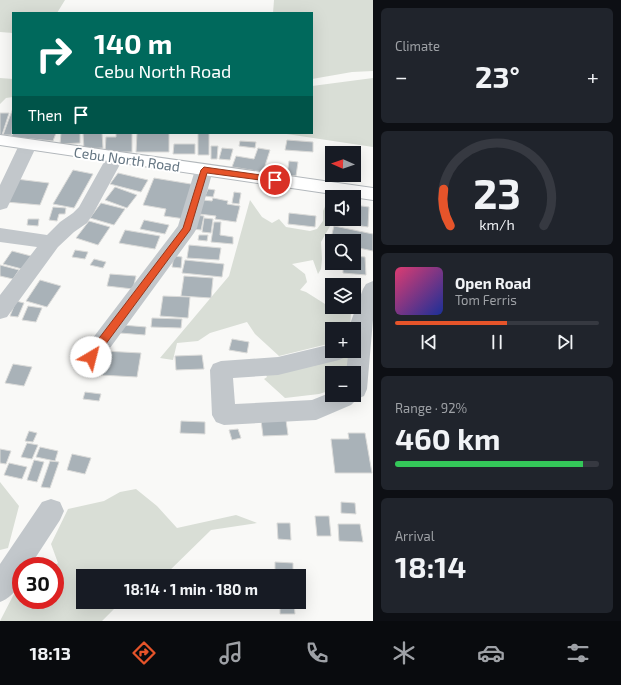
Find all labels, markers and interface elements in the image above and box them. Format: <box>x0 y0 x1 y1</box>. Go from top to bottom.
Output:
text: 140 m <box>94 26 172 60</box>
icon: right <box>28 28 80 80</box>
text: Climate <box>395 38 440 54</box>
text: 23° <box>475 58 520 94</box>
text: Cebu North Road <box>94 60 231 82</box>
text: − <box>395 63 408 89</box>
text: + <box>587 63 599 89</box>
icon: arrive <box>70 104 92 126</box>
text: Then <box>28 106 62 124</box>
street label: Cebu North Road <box>73 143 181 175</box>
north arrow <box>325 146 361 182</box>
map controls <box>325 146 361 402</box>
pin <box>258 163 292 197</box>
text: 23 <box>473 167 521 217</box>
icon: arrive <box>264 169 286 191</box>
button: sound <box>325 190 361 226</box>
text: km/h <box>479 215 515 232</box>
button: search <box>325 234 361 270</box>
text: Open Road <box>455 274 531 292</box>
button: layers <box>325 278 361 314</box>
text: Tom Ferris <box>455 292 517 308</box>
button: + <box>325 322 361 358</box>
icon: previous <box>418 331 440 353</box>
icon: pause <box>486 331 508 353</box>
icon: next <box>554 331 576 353</box>
position arrow <box>70 336 112 378</box>
button: − <box>325 366 361 402</box>
text: Range · 92% <box>395 400 467 416</box>
text: 460 km <box>395 420 500 456</box>
text: Arrival <box>395 528 435 544</box>
text: 18:14 <box>395 548 466 584</box>
speed limit sign: 30 <box>12 557 64 609</box>
text: 18:14 · 1 min · 180 m <box>124 580 258 598</box>
icon: directions <box>130 639 158 667</box>
icon: music <box>217 639 245 667</box>
icon: phone <box>303 639 331 667</box>
icon: climate <box>390 639 418 667</box>
icon: car <box>477 639 505 667</box>
icon: filters <box>564 639 592 667</box>
text: 18:13 <box>29 642 71 664</box>

